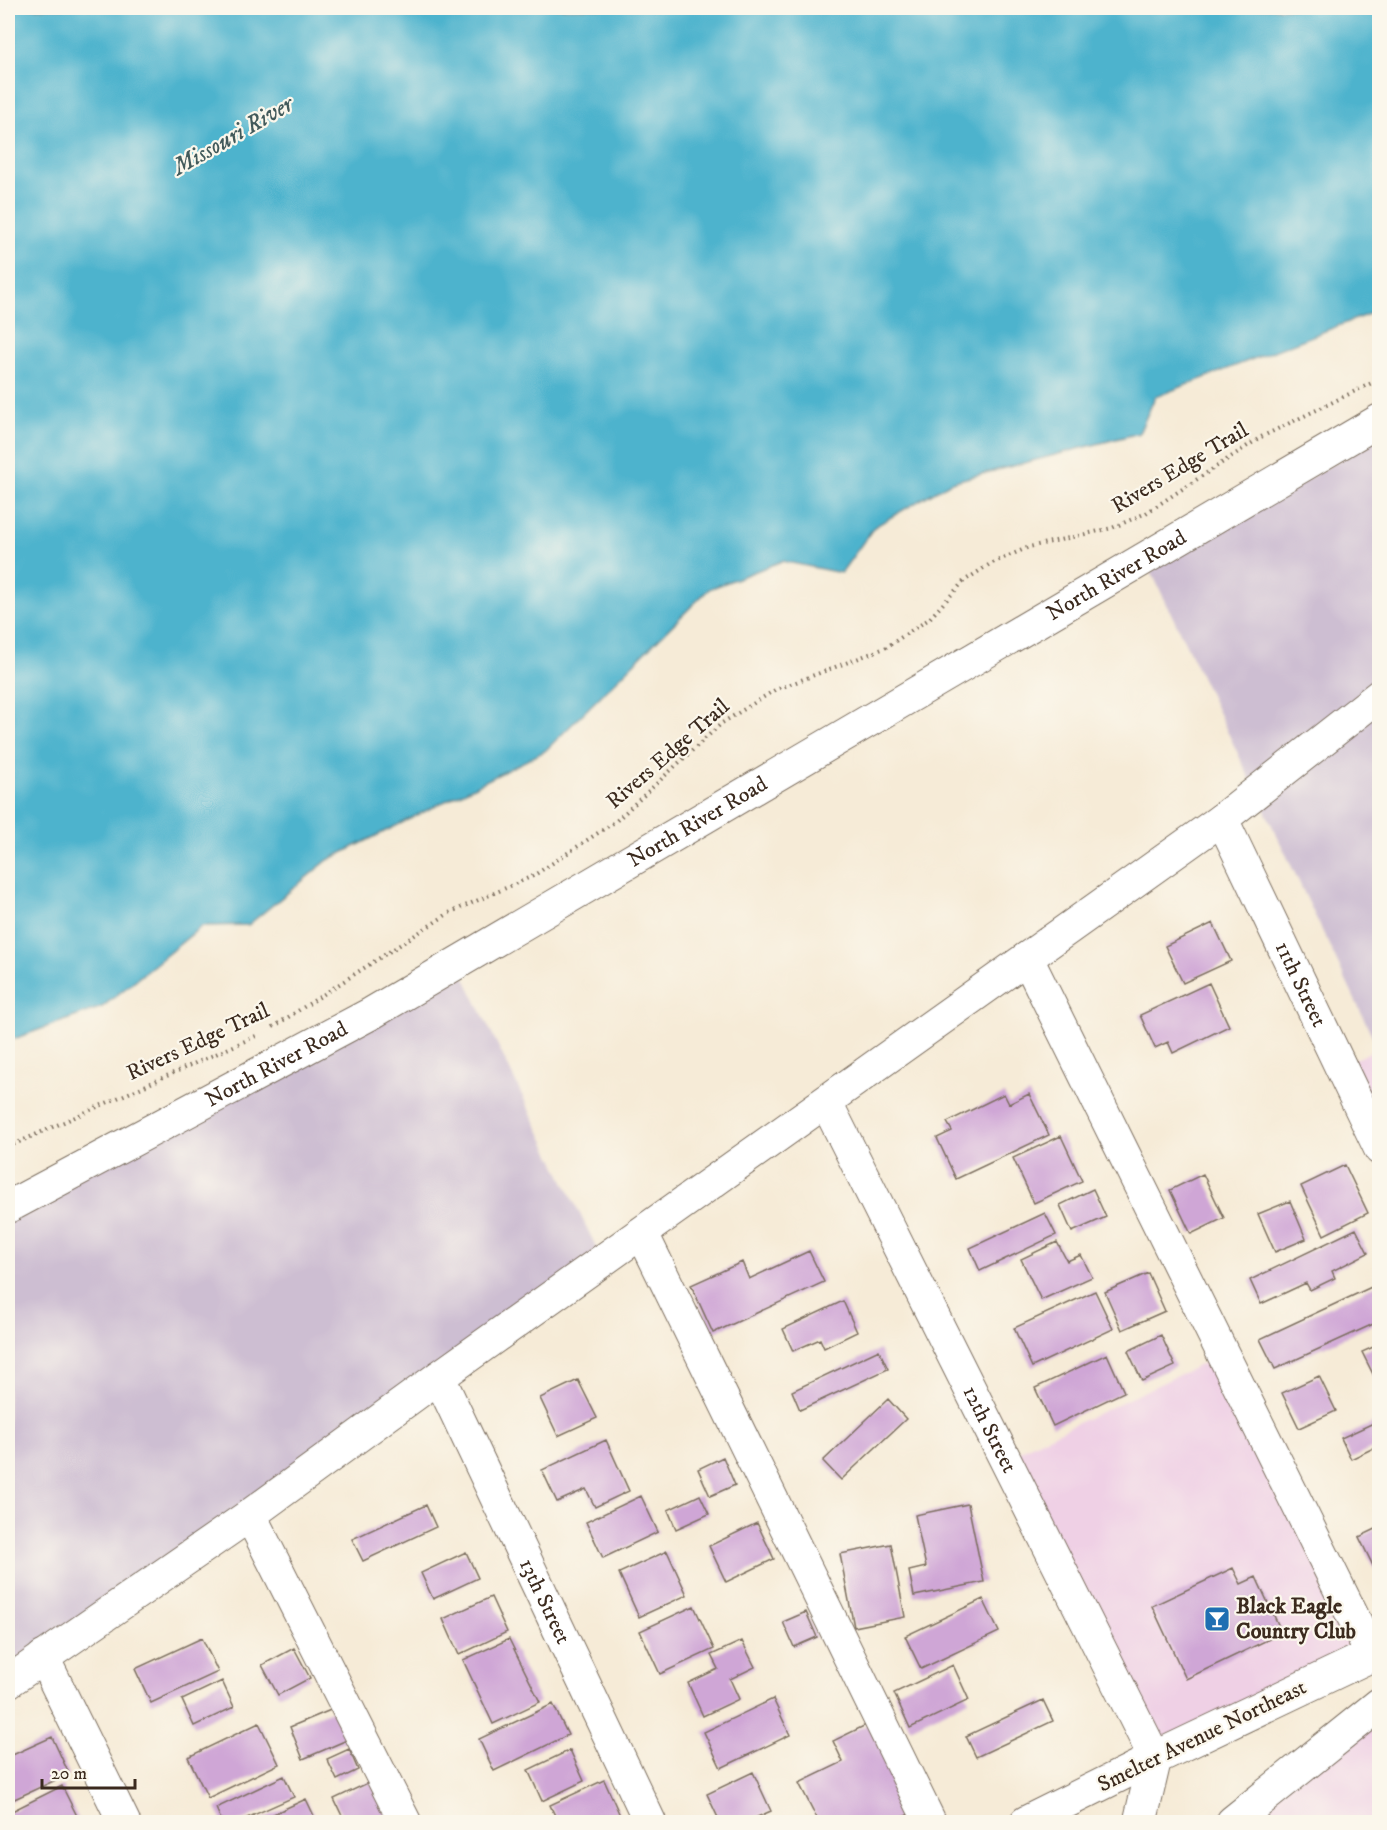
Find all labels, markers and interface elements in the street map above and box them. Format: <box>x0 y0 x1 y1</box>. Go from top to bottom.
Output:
water label: Missouri River <box>166 88 301 184</box>
street label: Rivers Edge Trail <box>1107 416 1254 519</box>
street label: North River Road <box>1042 524 1191 627</box>
street label: Rivers Edge Trail <box>601 693 735 815</box>
street label: North River Road <box>623 770 772 873</box>
street label: 11th Street <box>1269 937 1333 1031</box>
street label: Rivers Edge Trail <box>122 997 274 1087</box>
street label: North River Road <box>201 1015 352 1113</box>
street label: 12th Street <box>957 1381 1023 1477</box>
street label: 13th Street <box>513 1554 577 1648</box>
place label: Black Eagle Country Club <box>1236 1593 1356 1645</box>
bar icon: Black Eagle Country Club <box>1202 1604 1232 1634</box>
street label: Smelter Avenue Northeast <box>1093 1674 1311 1798</box>
scale bar <box>42 1752 135 1790</box>
text: 20 m <box>51 1763 87 1785</box>

